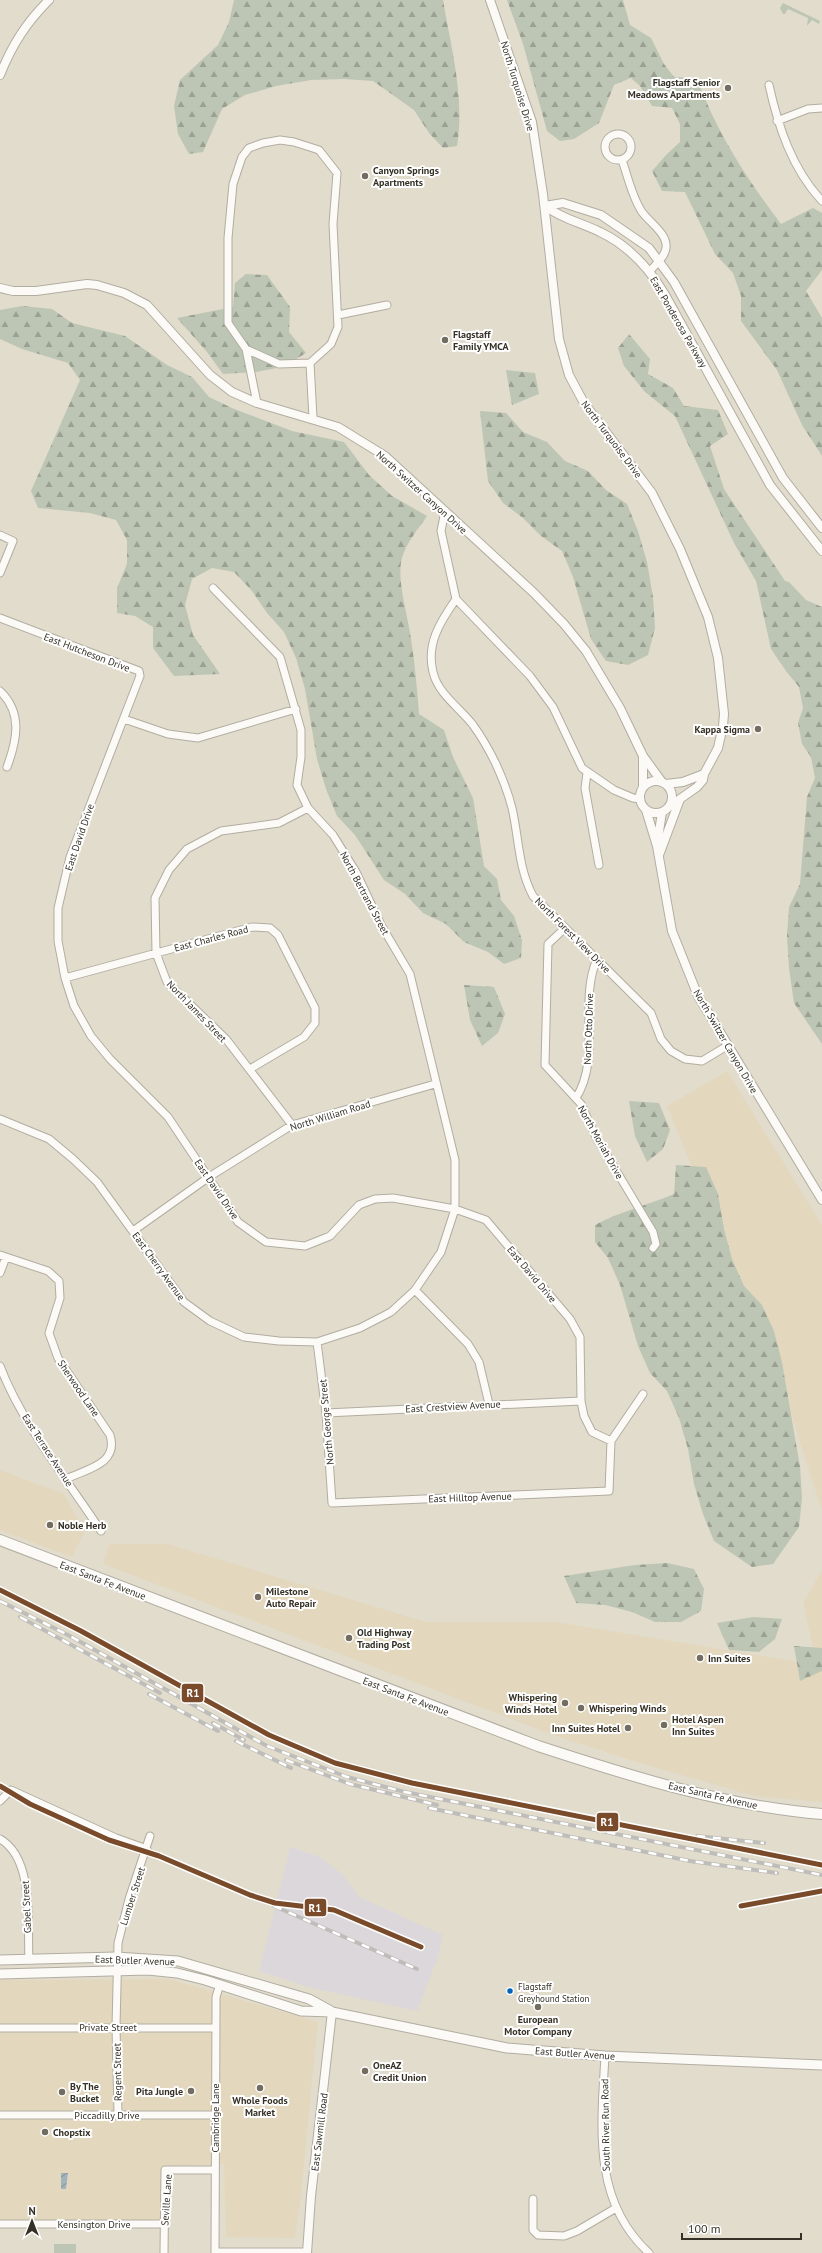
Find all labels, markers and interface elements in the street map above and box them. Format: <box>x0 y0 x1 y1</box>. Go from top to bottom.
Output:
street label: North Turquoise Drive <box>498 40 537 133</box>
place label: Flagstaff Senior Meadows Apartments <box>628 76 720 101</box>
marker: Flagstaff Senior Meadows Apartments <box>723 83 733 93</box>
place label: Canyon Springs Apartments <box>373 164 439 189</box>
marker: Canyon Springs Apartments <box>360 171 370 181</box>
street label: East Ponderosa Parkway <box>647 274 710 370</box>
place label: Flagstaff Family YMCA <box>453 328 509 353</box>
marker: Flagstaff Family YMCA <box>440 335 450 345</box>
street label: North Turquoise Drive <box>578 398 645 481</box>
street label: North Switzer Canyon Drive <box>373 448 470 537</box>
street label: East Hutcheson Drive <box>42 630 132 675</box>
place label: Kappa Sigma <box>694 723 750 736</box>
marker: Kappa Sigma <box>753 724 763 734</box>
street label: East David Drive <box>62 802 97 872</box>
street label: North Bertrand Street <box>337 849 392 938</box>
street label: North Forest View Drive <box>532 895 613 976</box>
street label: East Charles Road <box>173 922 250 955</box>
street label: North James Street <box>164 978 230 1045</box>
street label: North Switzer Canyon Drive <box>690 987 761 1096</box>
street label: North Otto Drive <box>581 993 596 1065</box>
street label: North William Road <box>288 1097 372 1134</box>
street label: North Moriah Drive <box>575 1103 626 1181</box>
street label: East David Drive <box>192 1157 242 1222</box>
street label: East Cherry Avenue <box>129 1229 188 1303</box>
street label: East David Drive <box>504 1243 559 1305</box>
street label: Sherwood Lane <box>55 1357 102 1419</box>
street label: North George Street <box>316 1378 337 1465</box>
street label: East Crestview Avenue <box>405 1398 501 1415</box>
street label: East Terrace Avenue <box>19 1411 76 1489</box>
street label: East Hilltop Avenue <box>428 1490 512 1505</box>
place label: Noble Herb <box>58 1519 107 1532</box>
marker: Noble Herb <box>45 1520 55 1530</box>
street label: East Santa Fe Avenue <box>58 1558 148 1603</box>
place label: Milestone Auto Repair <box>266 1585 316 1610</box>
marker: Milestone Auto Repair <box>253 1592 263 1602</box>
place label: Old Highway Trading Post <box>357 1626 412 1651</box>
marker: Old Highway Trading Post <box>344 1633 354 1643</box>
place label: Inn Suites <box>708 1652 750 1665</box>
marker: Inn Suites <box>695 1653 705 1663</box>
street label: East Santa Fe Avenue <box>361 1674 451 1719</box>
line badge: R1 <box>181 1683 204 1703</box>
text: R1 <box>187 1686 199 1700</box>
place label: Whispering Winds Hotel <box>505 1691 557 1716</box>
marker: Whispering Winds Hotel <box>560 1698 570 1708</box>
place label: Whispering Winds <box>589 1702 666 1715</box>
marker: Whispering Winds <box>576 1703 586 1713</box>
place label: Hotel Aspen Inn Suites <box>672 1713 724 1738</box>
marker: Hotel Aspen Inn Suites <box>659 1720 669 1730</box>
place label: Inn Suites Hotel <box>552 1722 620 1735</box>
marker: Inn Suites Hotel <box>623 1723 633 1733</box>
street label: East Santa Fe Avenue <box>667 1779 759 1812</box>
line badge: R1 <box>596 1812 619 1832</box>
text: R1 <box>601 1815 613 1829</box>
street label: Lumber Street <box>117 1865 148 1927</box>
street label: Gabel Street <box>19 1880 34 1934</box>
line badge: R1 <box>304 1898 327 1917</box>
text: R1 <box>309 1901 321 1915</box>
street label: East Butler Avenue <box>95 1953 175 1968</box>
place label: Flagstaff Greyhound Station <box>518 1981 589 2004</box>
marker: Flagstaff Greyhound Station <box>505 1986 515 1996</box>
marker: European Motor Company <box>533 2002 543 2012</box>
place label: European Motor Company <box>504 2013 572 2038</box>
street label: Private Street <box>79 2021 137 2034</box>
street label: Regent Street <box>110 2042 125 2101</box>
street label: East Butler Avenue <box>535 2044 615 2063</box>
place label: OneAZ Credit Union <box>373 2059 426 2084</box>
marker: OneAZ Credit Union <box>360 2066 370 2076</box>
street label: South River Run Road <box>598 2079 613 2171</box>
place label: By The Bucket <box>70 2080 99 2105</box>
street label: Cambridge Lane <box>209 2083 222 2153</box>
marker: Whole Foods Market <box>255 2083 265 2093</box>
place label: Pita Jungle <box>136 2085 183 2098</box>
marker: Pita Jungle <box>186 2086 196 2096</box>
marker: By The Bucket <box>57 2087 67 2097</box>
street label: East Sawmill Road <box>308 2092 331 2172</box>
place label: Whole Foods Market <box>232 2094 288 2119</box>
street label: Piccadilly Drive <box>74 2109 140 2122</box>
place label: Chopstix <box>53 2126 91 2139</box>
marker: Chopstix <box>40 2127 50 2137</box>
street label: Seville Lane <box>158 2174 175 2226</box>
north arrow <box>12 2201 52 2241</box>
text: N <box>28 2204 36 2218</box>
scale bar <box>682 2215 801 2241</box>
street label: Kensington Drive <box>57 2218 131 2231</box>
text: 100 m <box>688 2221 721 2236</box>

